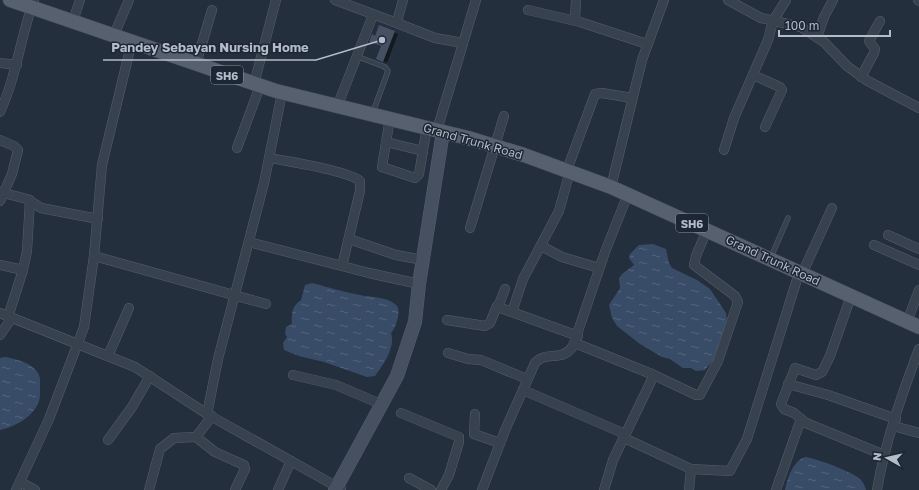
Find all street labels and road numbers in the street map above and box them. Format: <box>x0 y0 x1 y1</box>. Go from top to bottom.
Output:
road number: SH6 <box>211 66 243 84</box>
street label: Grand Trunk Road <box>422 120 524 162</box>
road number: SH6 <box>676 214 708 232</box>
street label: Grand Trunk Road <box>723 232 823 288</box>

